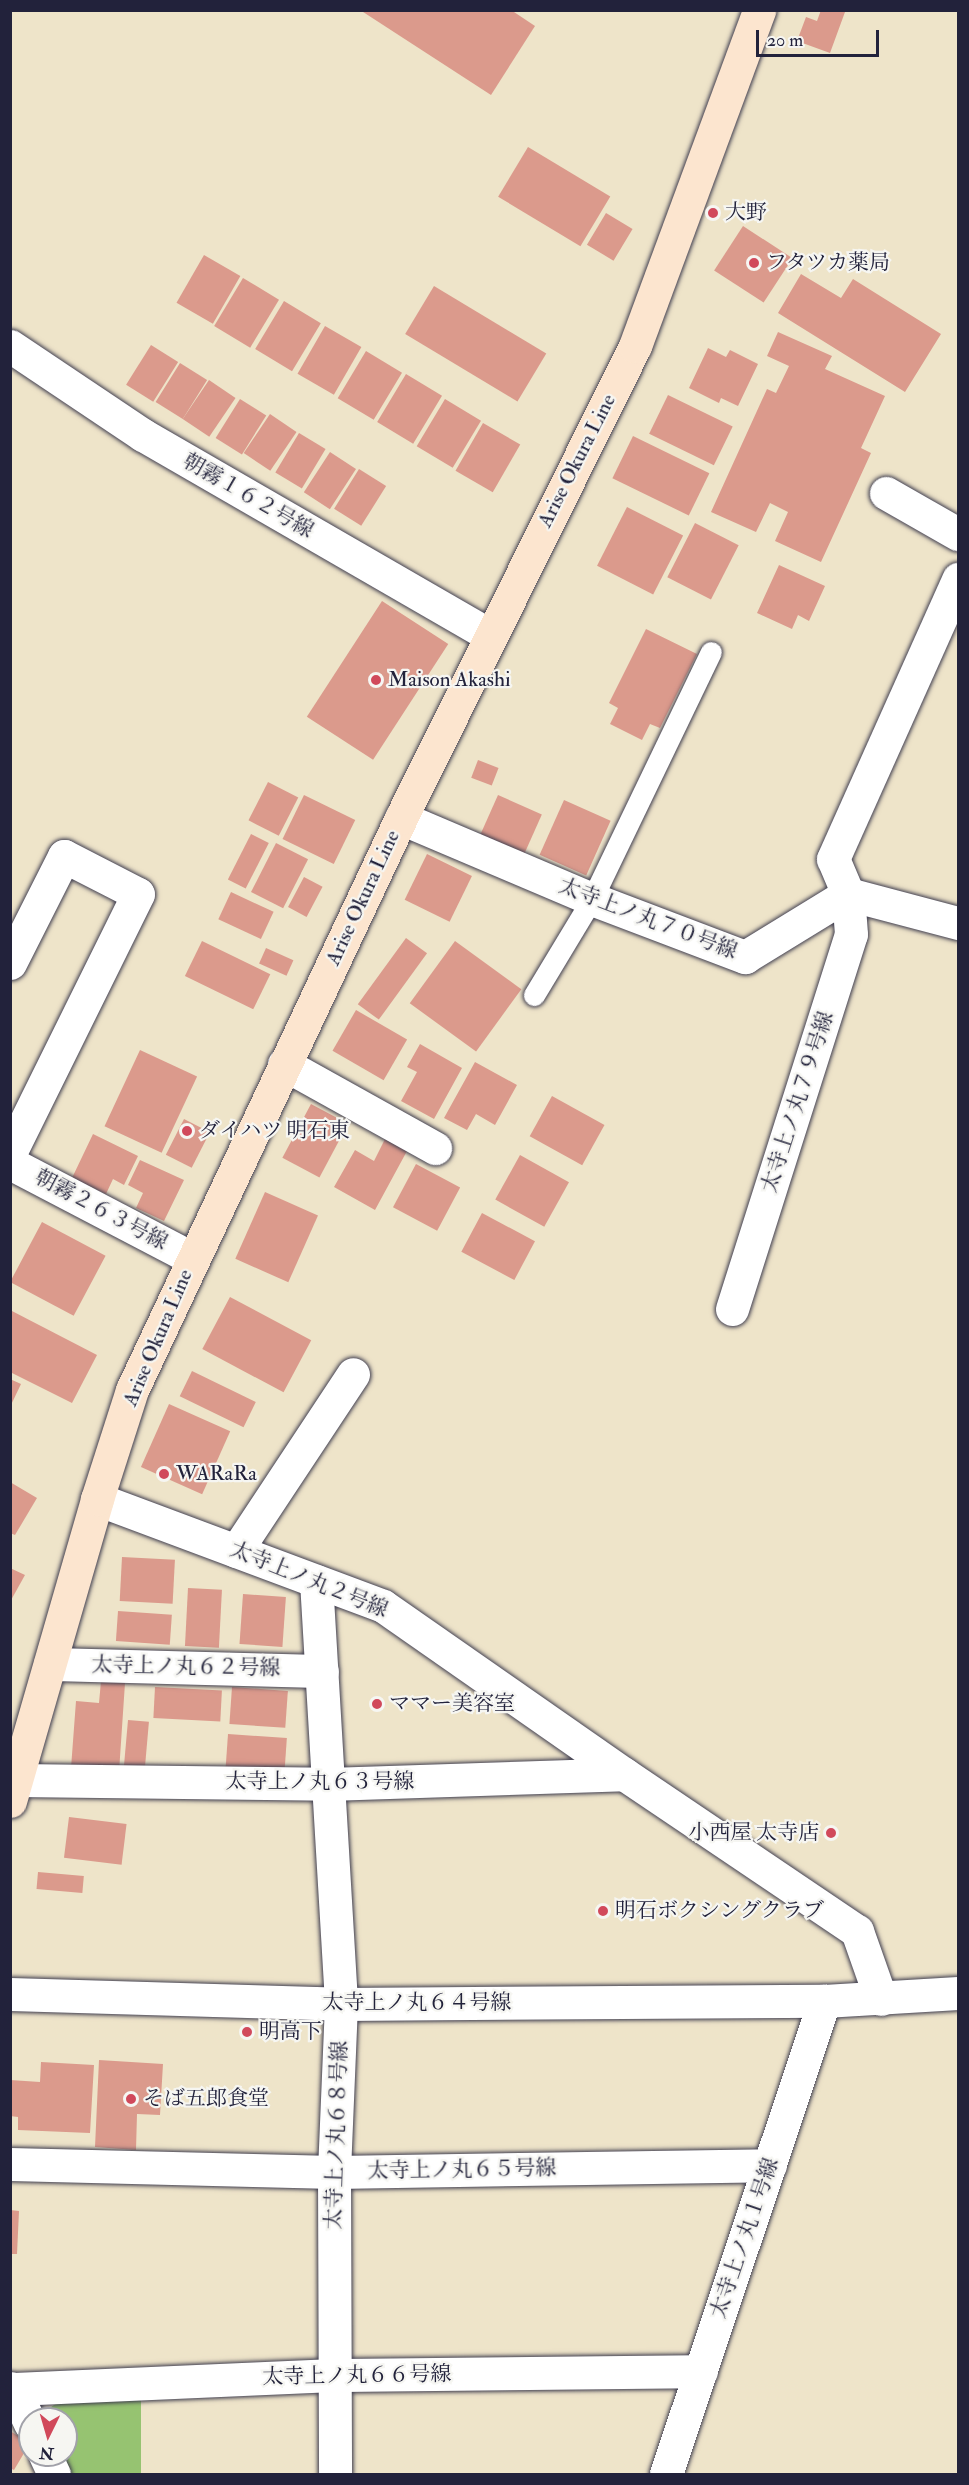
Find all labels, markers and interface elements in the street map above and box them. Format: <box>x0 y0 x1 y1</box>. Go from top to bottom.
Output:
scale bar <box>759 18 882 56</box>
text: 20 m <box>767 29 803 52</box>
place label: 大野 <box>725 200 767 226</box>
marker: 大野 <box>706 206 720 220</box>
place label: フタツカ薬局 <box>766 250 892 276</box>
marker: フタツカ薬局 <box>747 256 761 270</box>
street label: Arise Okura Line <box>533 390 621 532</box>
street label: 朝霧１６２号線 <box>178 448 318 544</box>
place label: Maison Akashi <box>388 667 511 693</box>
marker: Maison Akashi <box>369 673 383 687</box>
street label: Arise Okura Line <box>321 826 405 970</box>
street label: 太寺上ノ丸７０号線 <box>555 873 741 965</box>
street label: 太寺上ノ丸７９号線 <box>757 1008 839 1196</box>
place label: ダイハツ 明石東 <box>199 1118 350 1144</box>
marker: ダイハツ 明石東 <box>180 1124 194 1138</box>
street label: 朝霧２６３号線 <box>30 1164 172 1256</box>
street label: Arise Okura Line <box>118 1266 198 1410</box>
place label: WARaRa <box>176 1461 257 1487</box>
marker: WARaRa <box>157 1467 171 1481</box>
street label: 太寺上ノ丸２号線 <box>226 1537 392 1623</box>
street label: 太寺上ノ丸６２号線 <box>91 1653 281 1681</box>
place label: ママー美容室 <box>389 1691 515 1717</box>
marker: ママー美容室 <box>370 1697 384 1711</box>
street label: 太寺上ノ丸６３号線 <box>226 1769 414 1795</box>
place label: 小西屋 太寺店 <box>689 1820 819 1846</box>
marker: 小西屋 太寺店 <box>824 1826 838 1840</box>
place label: 明石ボクシングクラブ <box>615 1898 825 1924</box>
marker: 明石ボクシングクラブ <box>596 1904 610 1918</box>
street label: 太寺上ノ丸６４号線 <box>323 1990 511 2016</box>
place label: 明高下 <box>259 2019 322 2045</box>
marker: 明高下 <box>240 2025 254 2039</box>
street label: 太寺上ノ丸６８号線 <box>321 2040 353 2230</box>
place label: そば五郎食堂 <box>143 2086 269 2112</box>
marker: そば五郎食堂 <box>124 2092 138 2106</box>
street label: 太寺上ノ丸１号線 <box>706 2154 784 2322</box>
street label: 太寺上ノ丸６５号線 <box>367 2156 557 2184</box>
street label: 太寺上ノ丸６６号線 <box>262 2362 452 2390</box>
north arrow <box>18 2407 78 2467</box>
text: N <box>39 2442 55 2464</box>

